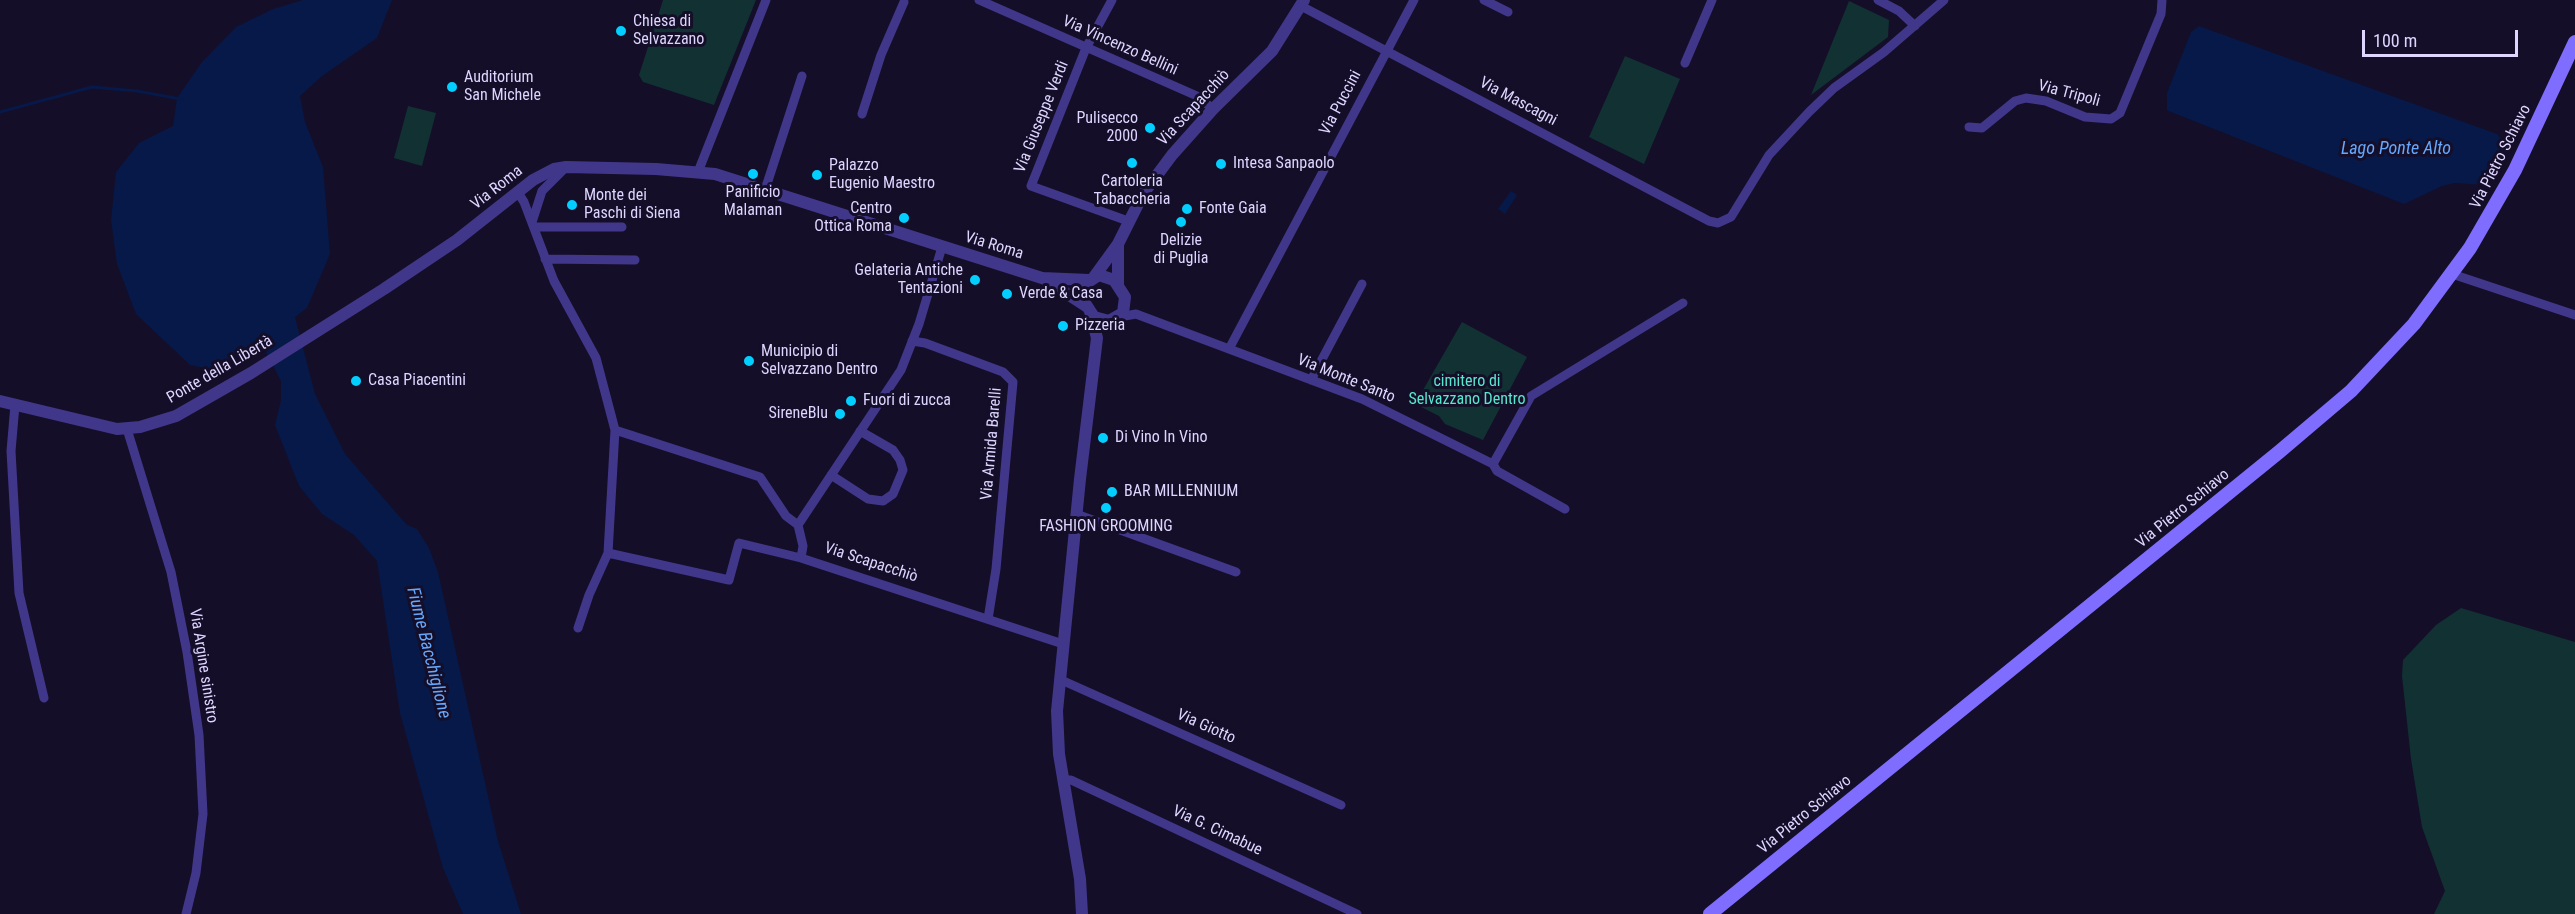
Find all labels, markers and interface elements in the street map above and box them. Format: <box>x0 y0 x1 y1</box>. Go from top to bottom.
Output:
place label: Chiesa di Selvazzano <box>633 12 704 50</box>
street label: Via Vincenzo Bellini <box>1059 12 1181 80</box>
scale bar <box>2365 18 2521 56</box>
marker: Chiesa di Selvazzano <box>614 24 628 38</box>
text: 100 m <box>2373 30 2417 51</box>
street label: Via Giuseppe Verdi <box>1011 58 1073 176</box>
street label: Via Scapacchiò <box>1154 66 1234 150</box>
street label: Via Puccini <box>1316 67 1366 139</box>
place label: Auditorium San Michele <box>464 68 541 106</box>
street label: Via Mascagni <box>1476 73 1560 131</box>
street label: Via Tripoli <box>2036 77 2102 111</box>
marker: Auditorium San Michele <box>445 80 459 94</box>
street label: Via Pietro Schiavo <box>2466 102 2536 212</box>
place label: Pulisecco 2000 <box>1076 109 1138 147</box>
marker: Pulisecco 2000 <box>1143 121 1157 135</box>
water label: Lago Ponte Alto <box>2341 138 2451 160</box>
place label: Intesa Sanpaolo <box>1233 154 1335 174</box>
place label: Palazzo Eugenio Maestro <box>829 156 935 194</box>
marker: Cartoleria Tabaccheria <box>1125 156 1139 170</box>
marker: Intesa Sanpaolo <box>1214 157 1228 171</box>
street label: Via Roma <box>467 162 527 214</box>
marker: Panificio Malaman <box>746 167 760 181</box>
marker: Palazzo Eugenio Maestro <box>810 168 824 182</box>
place label: Cartoleria Tabaccheria <box>1094 172 1170 210</box>
place label: Panificio Malaman <box>724 183 782 221</box>
place label: Monte dei Paschi di Siena <box>584 186 680 224</box>
marker: Monte dei Paschi di Siena <box>565 198 579 212</box>
place label: Centro Ottica Roma <box>814 199 892 237</box>
place label: Fonte Gaia <box>1199 199 1267 219</box>
marker: Fonte Gaia <box>1180 202 1194 216</box>
marker: Centro Ottica Roma <box>897 211 911 225</box>
marker: Delizie di Puglia <box>1174 215 1188 229</box>
street label: Via Roma <box>962 228 1026 264</box>
place label: Delizie di Puglia <box>1154 231 1208 269</box>
place label: Gelateria Antiche Tentazioni <box>855 261 963 299</box>
marker: Gelateria Antiche Tentazioni <box>968 273 982 287</box>
place label: Verde & Casa <box>1019 284 1103 304</box>
marker: Verde & Casa <box>1000 287 1014 301</box>
place label: Pizzeria <box>1075 316 1125 336</box>
marker: Pizzeria <box>1056 319 1070 333</box>
street label: Ponte della Libertà <box>164 332 276 408</box>
place label: Municipio di Selvazzano Dentro <box>761 342 878 380</box>
street label: Via Monte Santo <box>1294 351 1398 407</box>
marker: Municipio di Selvazzano Dentro <box>742 354 756 368</box>
place label: Casa Piacentini <box>368 371 466 391</box>
park label: cimitero di Selvazzano Dentro <box>1409 372 1525 410</box>
marker: Casa Piacentini <box>349 374 363 388</box>
street label: Via Armida Barelli <box>978 387 1006 501</box>
place label: Fuori di zucca <box>863 391 951 411</box>
marker: Fuori di zucca <box>844 394 858 408</box>
place label: SireneBlu <box>768 404 828 424</box>
marker: SireneBlu <box>833 407 847 421</box>
place label: Di Vino In Vino <box>1115 428 1207 448</box>
marker: Di Vino In Vino <box>1096 431 1110 445</box>
street label: Via Pietro Schiavo <box>2132 465 2234 553</box>
place label: BAR MILLENNIUM <box>1124 482 1238 502</box>
marker: BAR MILLENNIUM <box>1105 485 1119 499</box>
marker: FASHION GROOMING <box>1099 501 1113 515</box>
place label: FASHION GROOMING <box>1039 517 1173 537</box>
street label: Via Scapacchiò <box>822 539 920 587</box>
water label: Fiume Bacchiglione <box>401 585 455 721</box>
street label: Via Argine sinistro <box>184 607 222 725</box>
street label: Via Giotto <box>1174 706 1238 748</box>
street label: Via Pietro Schiavo <box>1754 771 1856 859</box>
street label: Via G. Cimabue <box>1169 802 1265 860</box>

